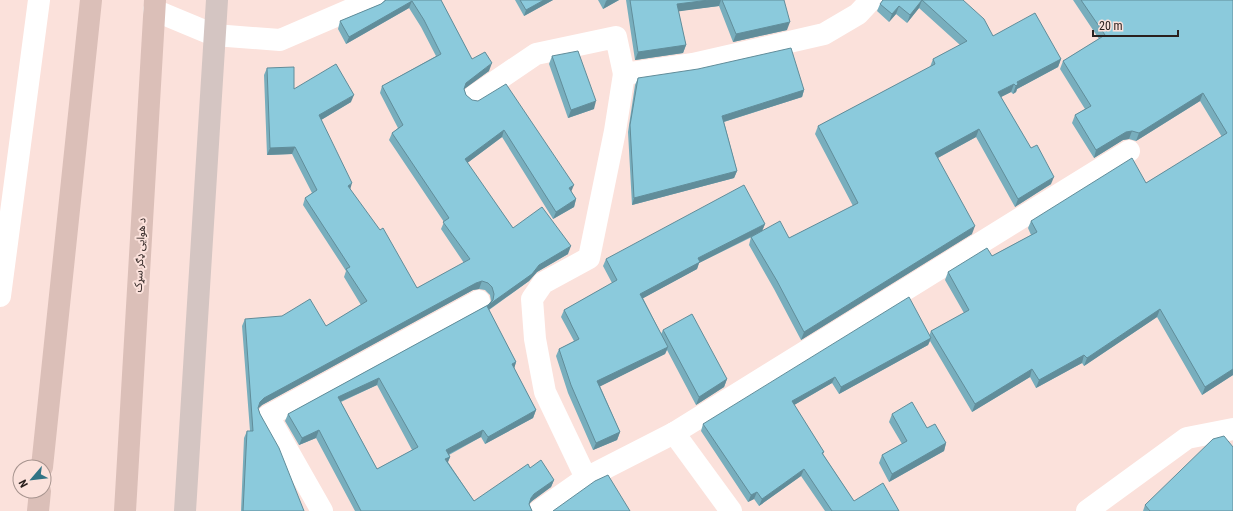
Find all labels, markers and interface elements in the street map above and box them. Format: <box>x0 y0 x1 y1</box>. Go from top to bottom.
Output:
scale bar <box>1093 12 1178 38</box>
text: 20 m <box>1099 19 1123 33</box>
street label: د هوایی ډګر سړک <box>132 217 148 293</box>
north arrow <box>12 459 52 499</box>
text: N <box>16 477 31 489</box>

